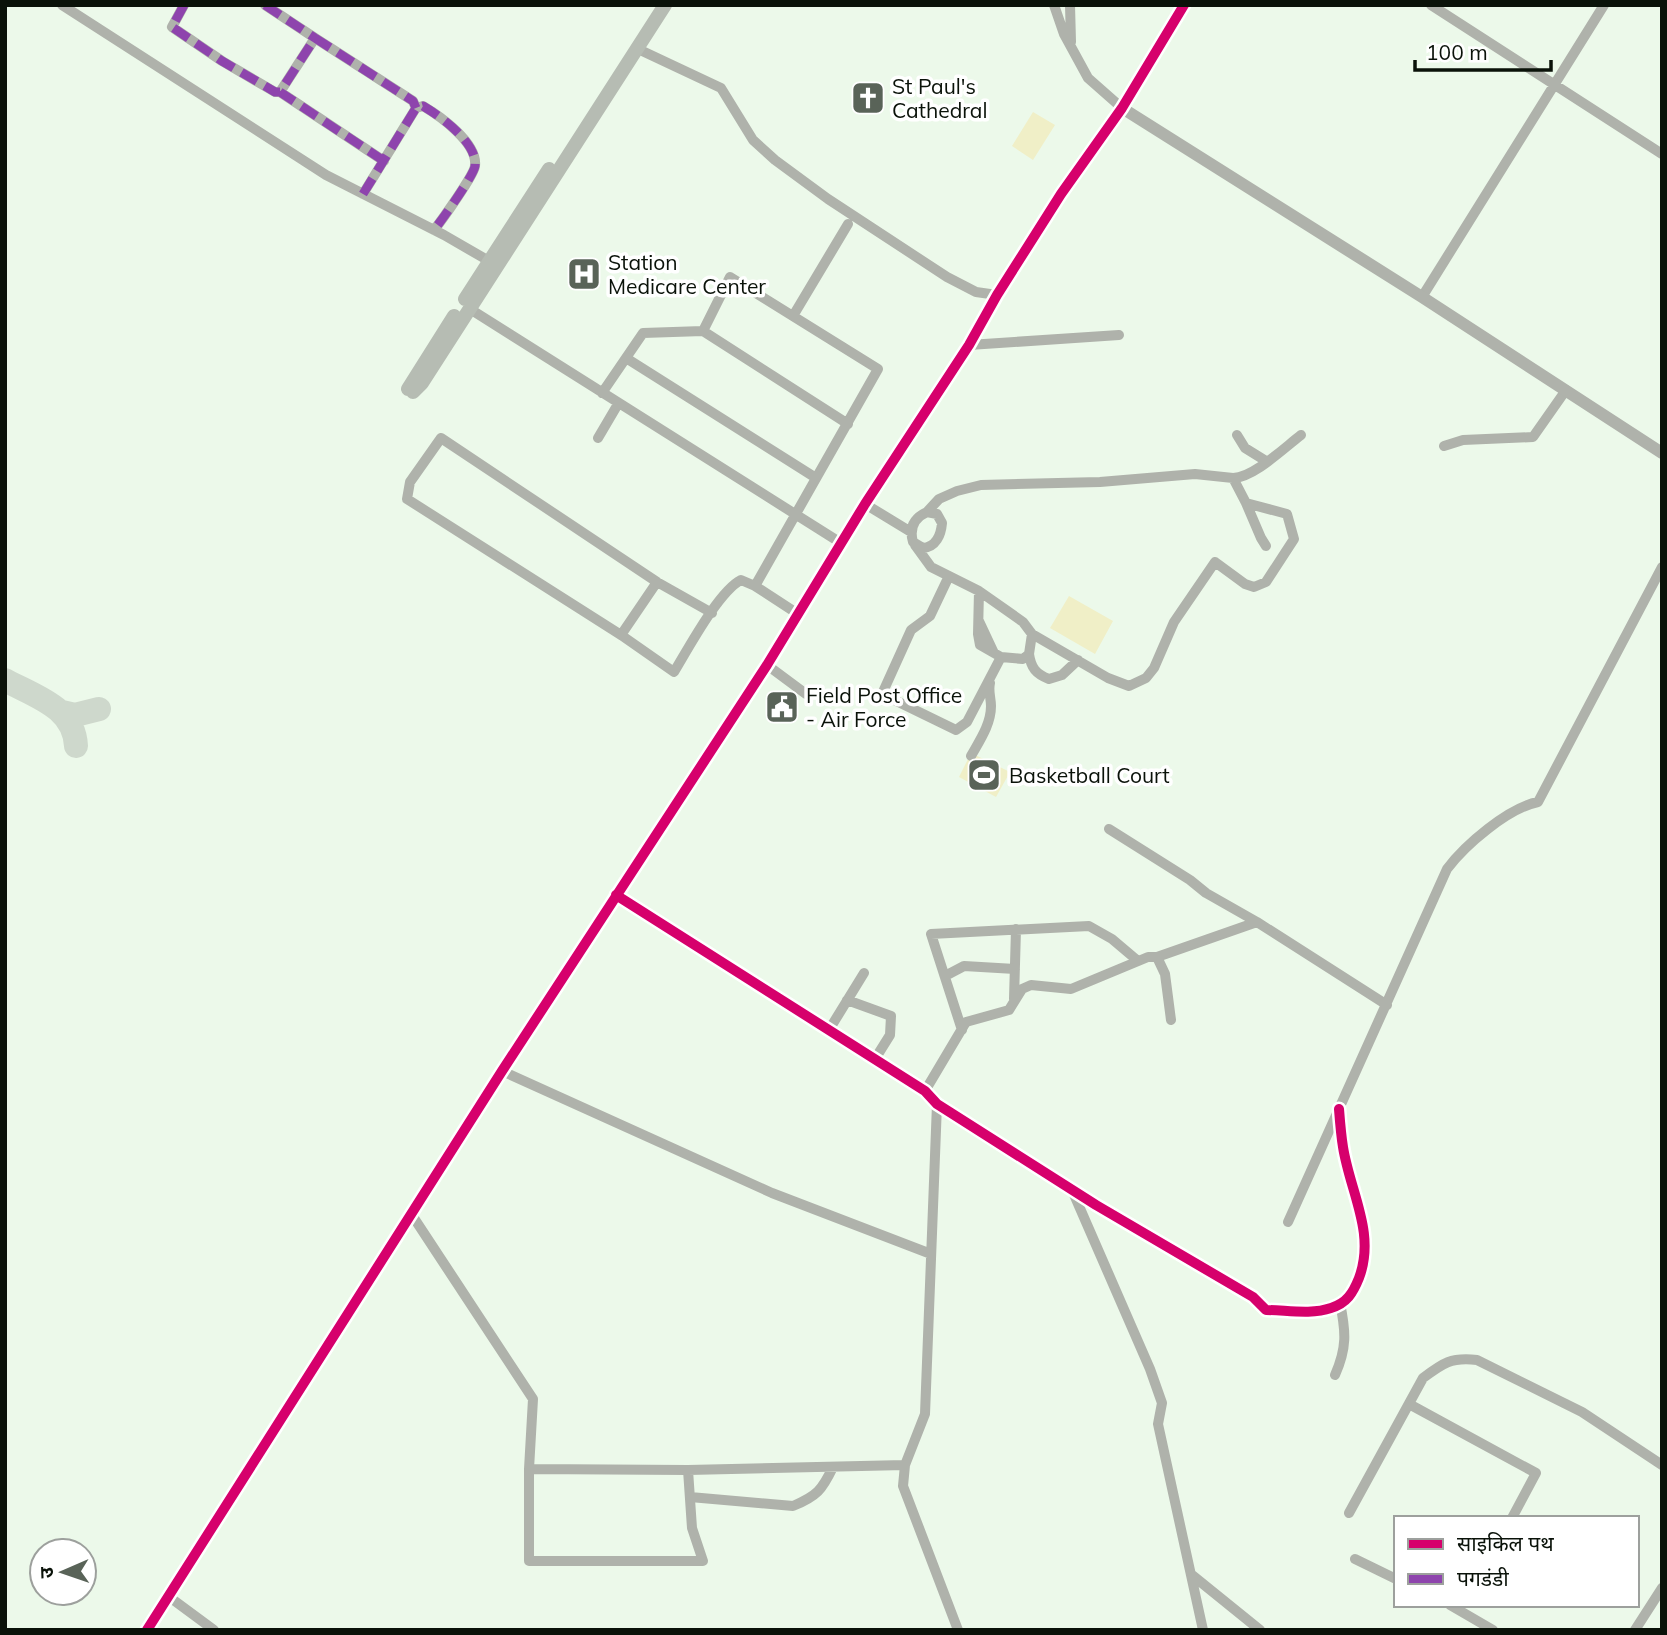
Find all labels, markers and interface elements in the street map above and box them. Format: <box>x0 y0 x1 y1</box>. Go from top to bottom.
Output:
scale bar <box>1415 28 1552 72</box>
text: 100 m <box>1426 39 1488 65</box>
place label: St Paul's Cathedral <box>892 73 987 123</box>
church icon: St Paul's Cathedral <box>849 79 887 117</box>
place label: Station Medicare Center <box>608 249 766 299</box>
hospital icon: Station Medicare Center <box>565 255 603 293</box>
place label: Field Post Office - Air Force <box>806 682 962 732</box>
public building icon: Field Post Office - Air Force <box>763 688 801 726</box>
sports icon: Basketball Court <box>965 756 1003 794</box>
place label: Basketball Court <box>1009 762 1170 788</box>
legend <box>1394 1516 1639 1607</box>
text: साइकिल पथ <box>1457 1530 1554 1556</box>
north arrow <box>28 1537 98 1607</box>
text: पगडंडी <box>1457 1565 1509 1591</box>
text: उ <box>34 1566 58 1579</box>

